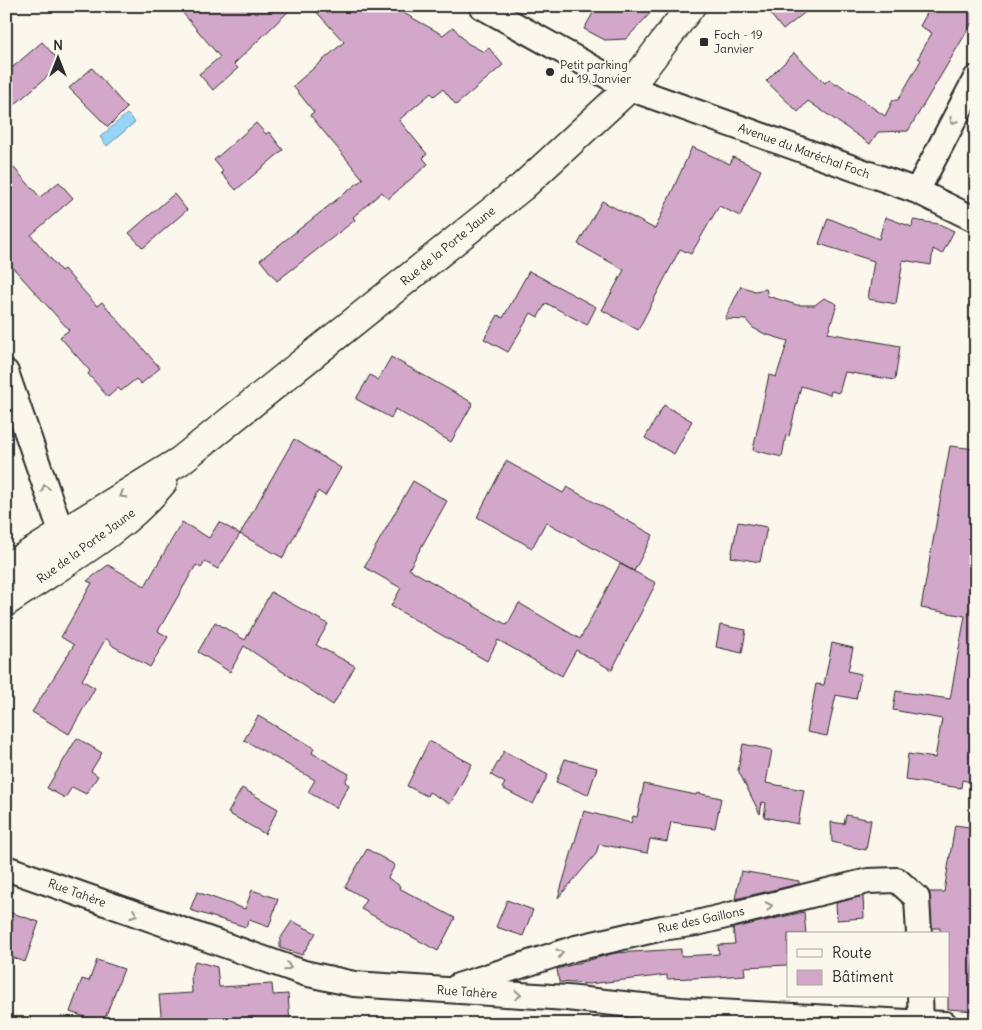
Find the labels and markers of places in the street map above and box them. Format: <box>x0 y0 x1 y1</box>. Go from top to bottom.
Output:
place label: Foch - 19 Janvier <box>714 27 763 56</box>
marker: Foch - 19 Janvier <box>698 36 710 48</box>
place label: Petit parking du 19 Janvier <box>560 57 631 86</box>
marker: Petit parking du 19 Janvier <box>544 66 556 78</box>

